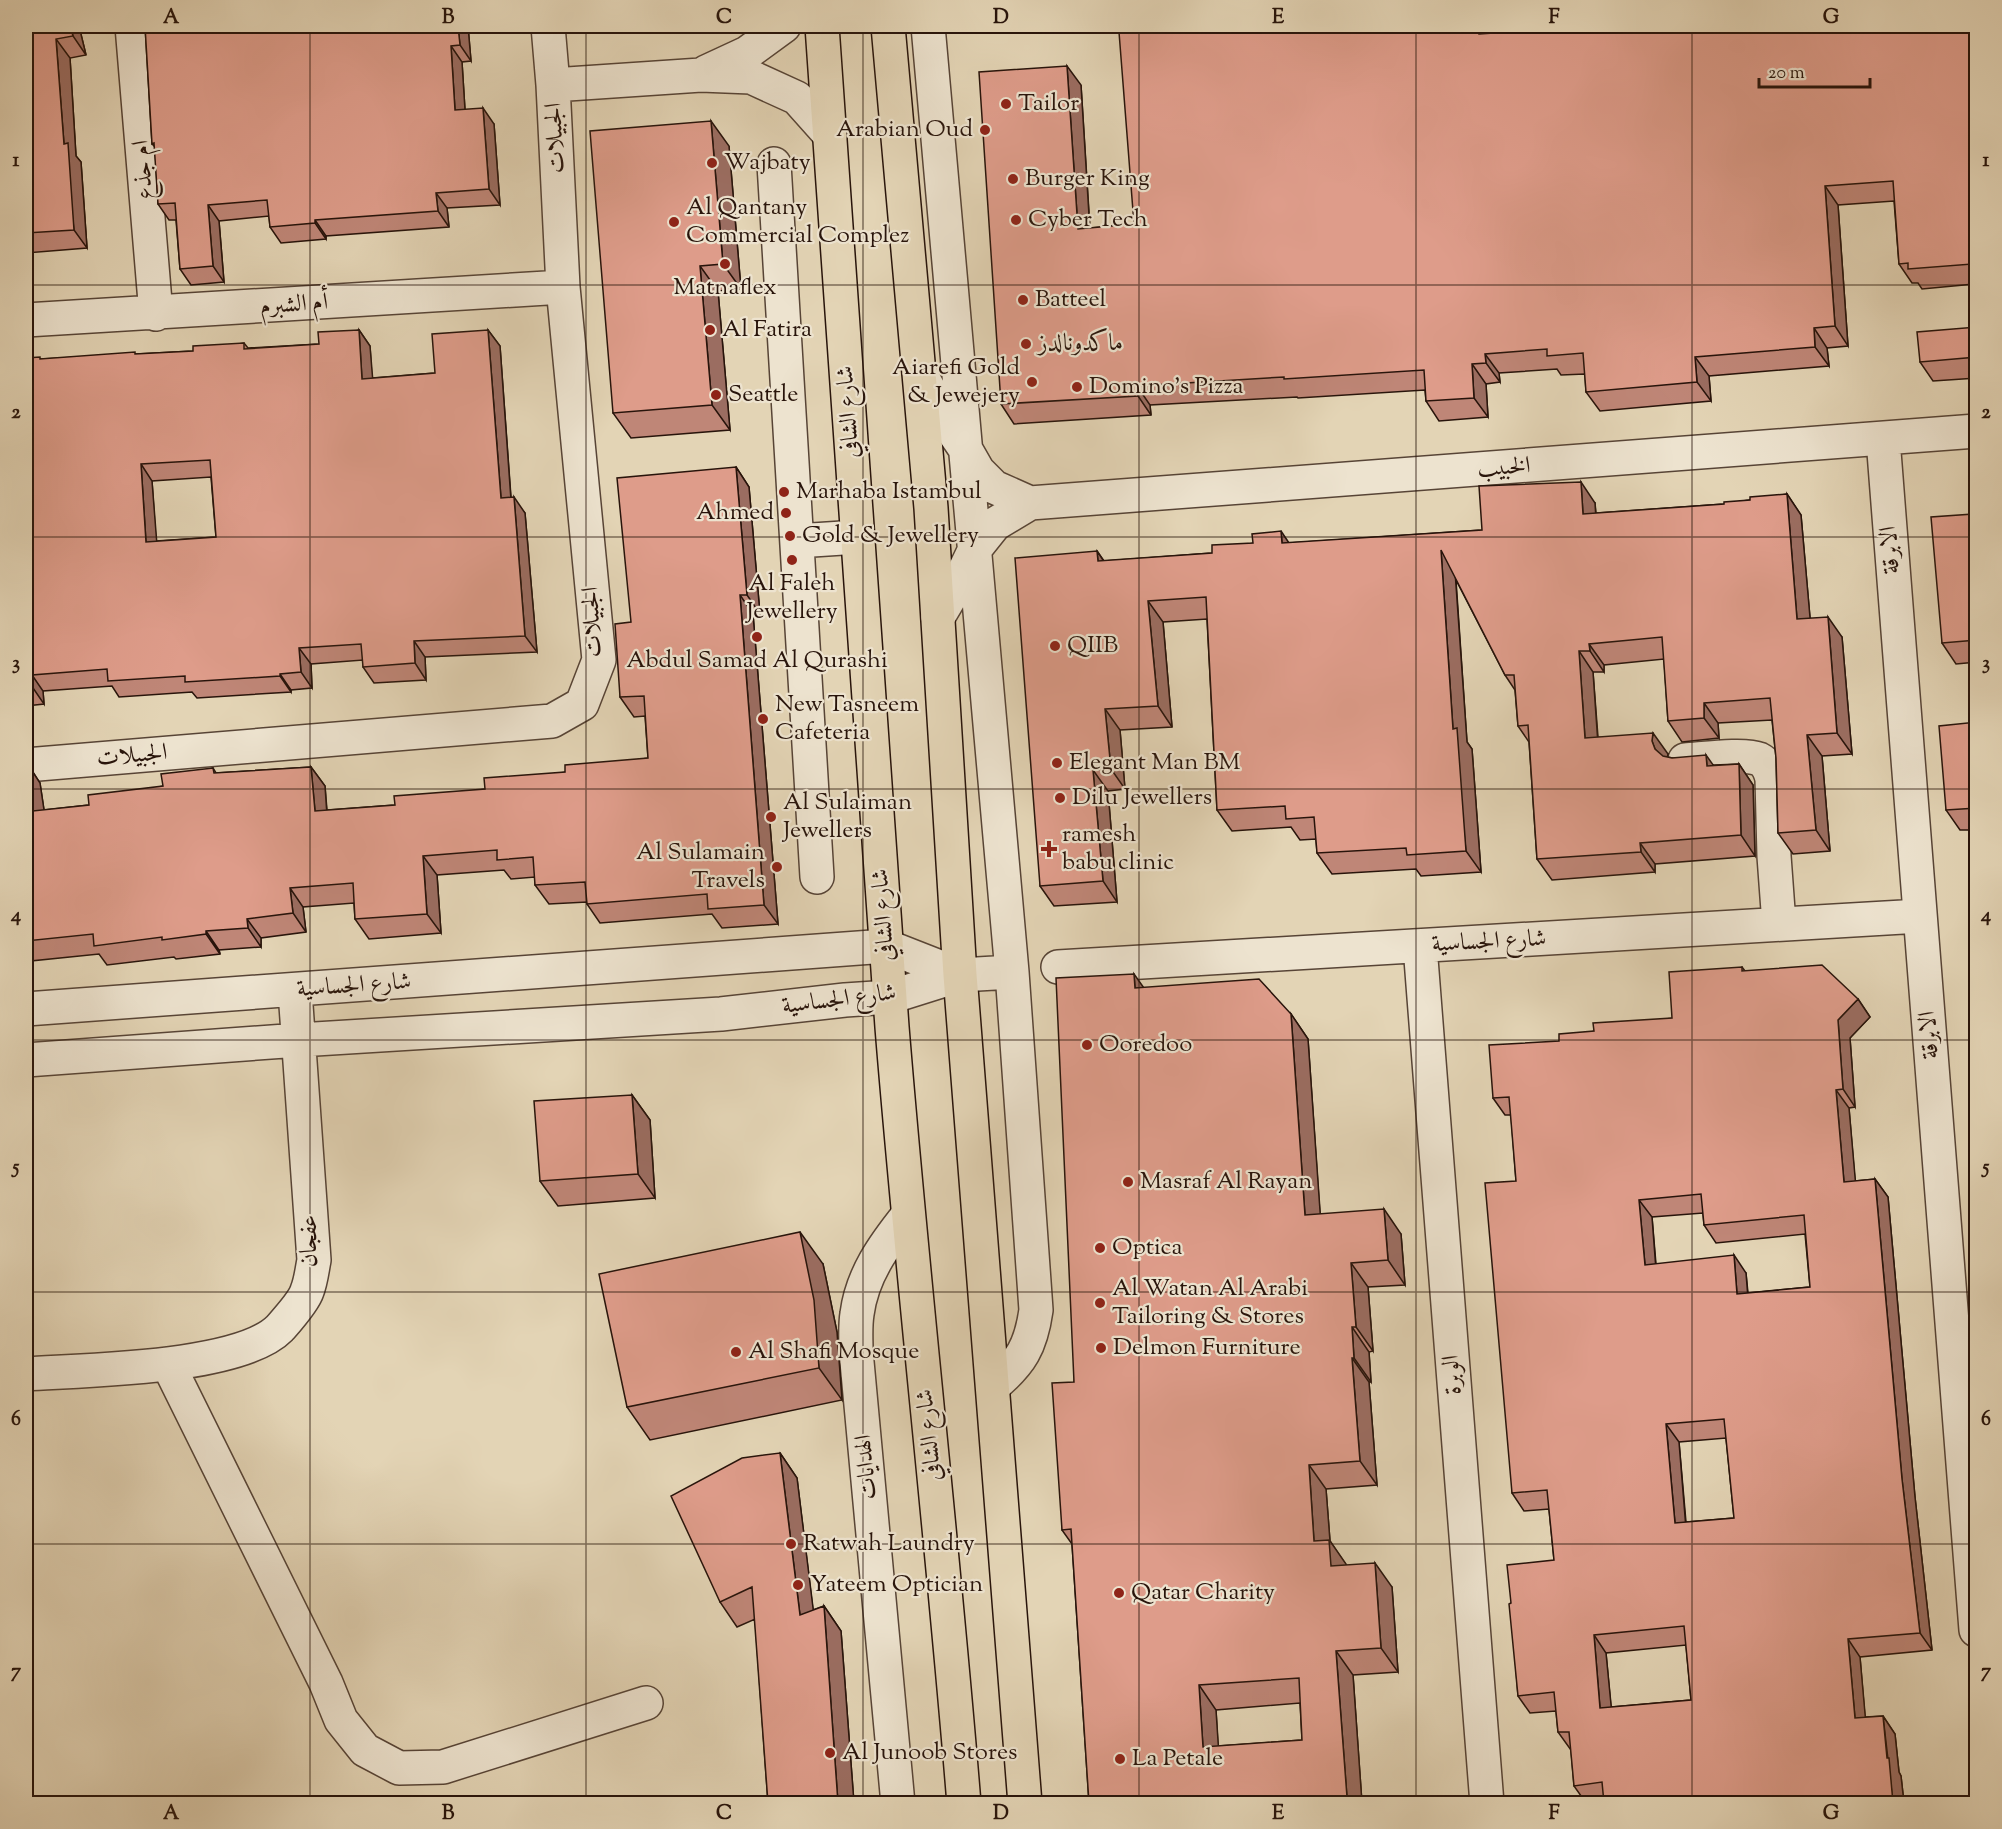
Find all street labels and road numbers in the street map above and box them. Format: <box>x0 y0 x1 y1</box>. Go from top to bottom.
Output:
street label: الجبيلات <box>537 102 575 174</box>
street label: ام جذع <box>124 138 166 201</box>
street label: أم الشبرم <box>258 284 330 326</box>
street label: شارع الشافي <box>829 365 870 459</box>
street label: الخبيب <box>1476 449 1532 487</box>
street label: الابرقة <box>1872 525 1910 575</box>
street label: الجبيلات <box>574 586 612 658</box>
street label: الجبيلات <box>95 736 169 776</box>
street label: شارع الشافي <box>864 868 905 962</box>
street label: شارع الجساسية <box>1431 922 1547 963</box>
street label: شارع الجساسية <box>296 965 413 1008</box>
street label: شارع الجساسية <box>780 976 898 1025</box>
street label: الابرقة <box>1911 1010 1949 1060</box>
street label: عفجان <box>293 1215 327 1267</box>
street label: الوبرة <box>1435 1354 1471 1396</box>
street label: شارع الشافي <box>908 1387 953 1483</box>
street label: الهدايات <box>847 1433 887 1501</box>

